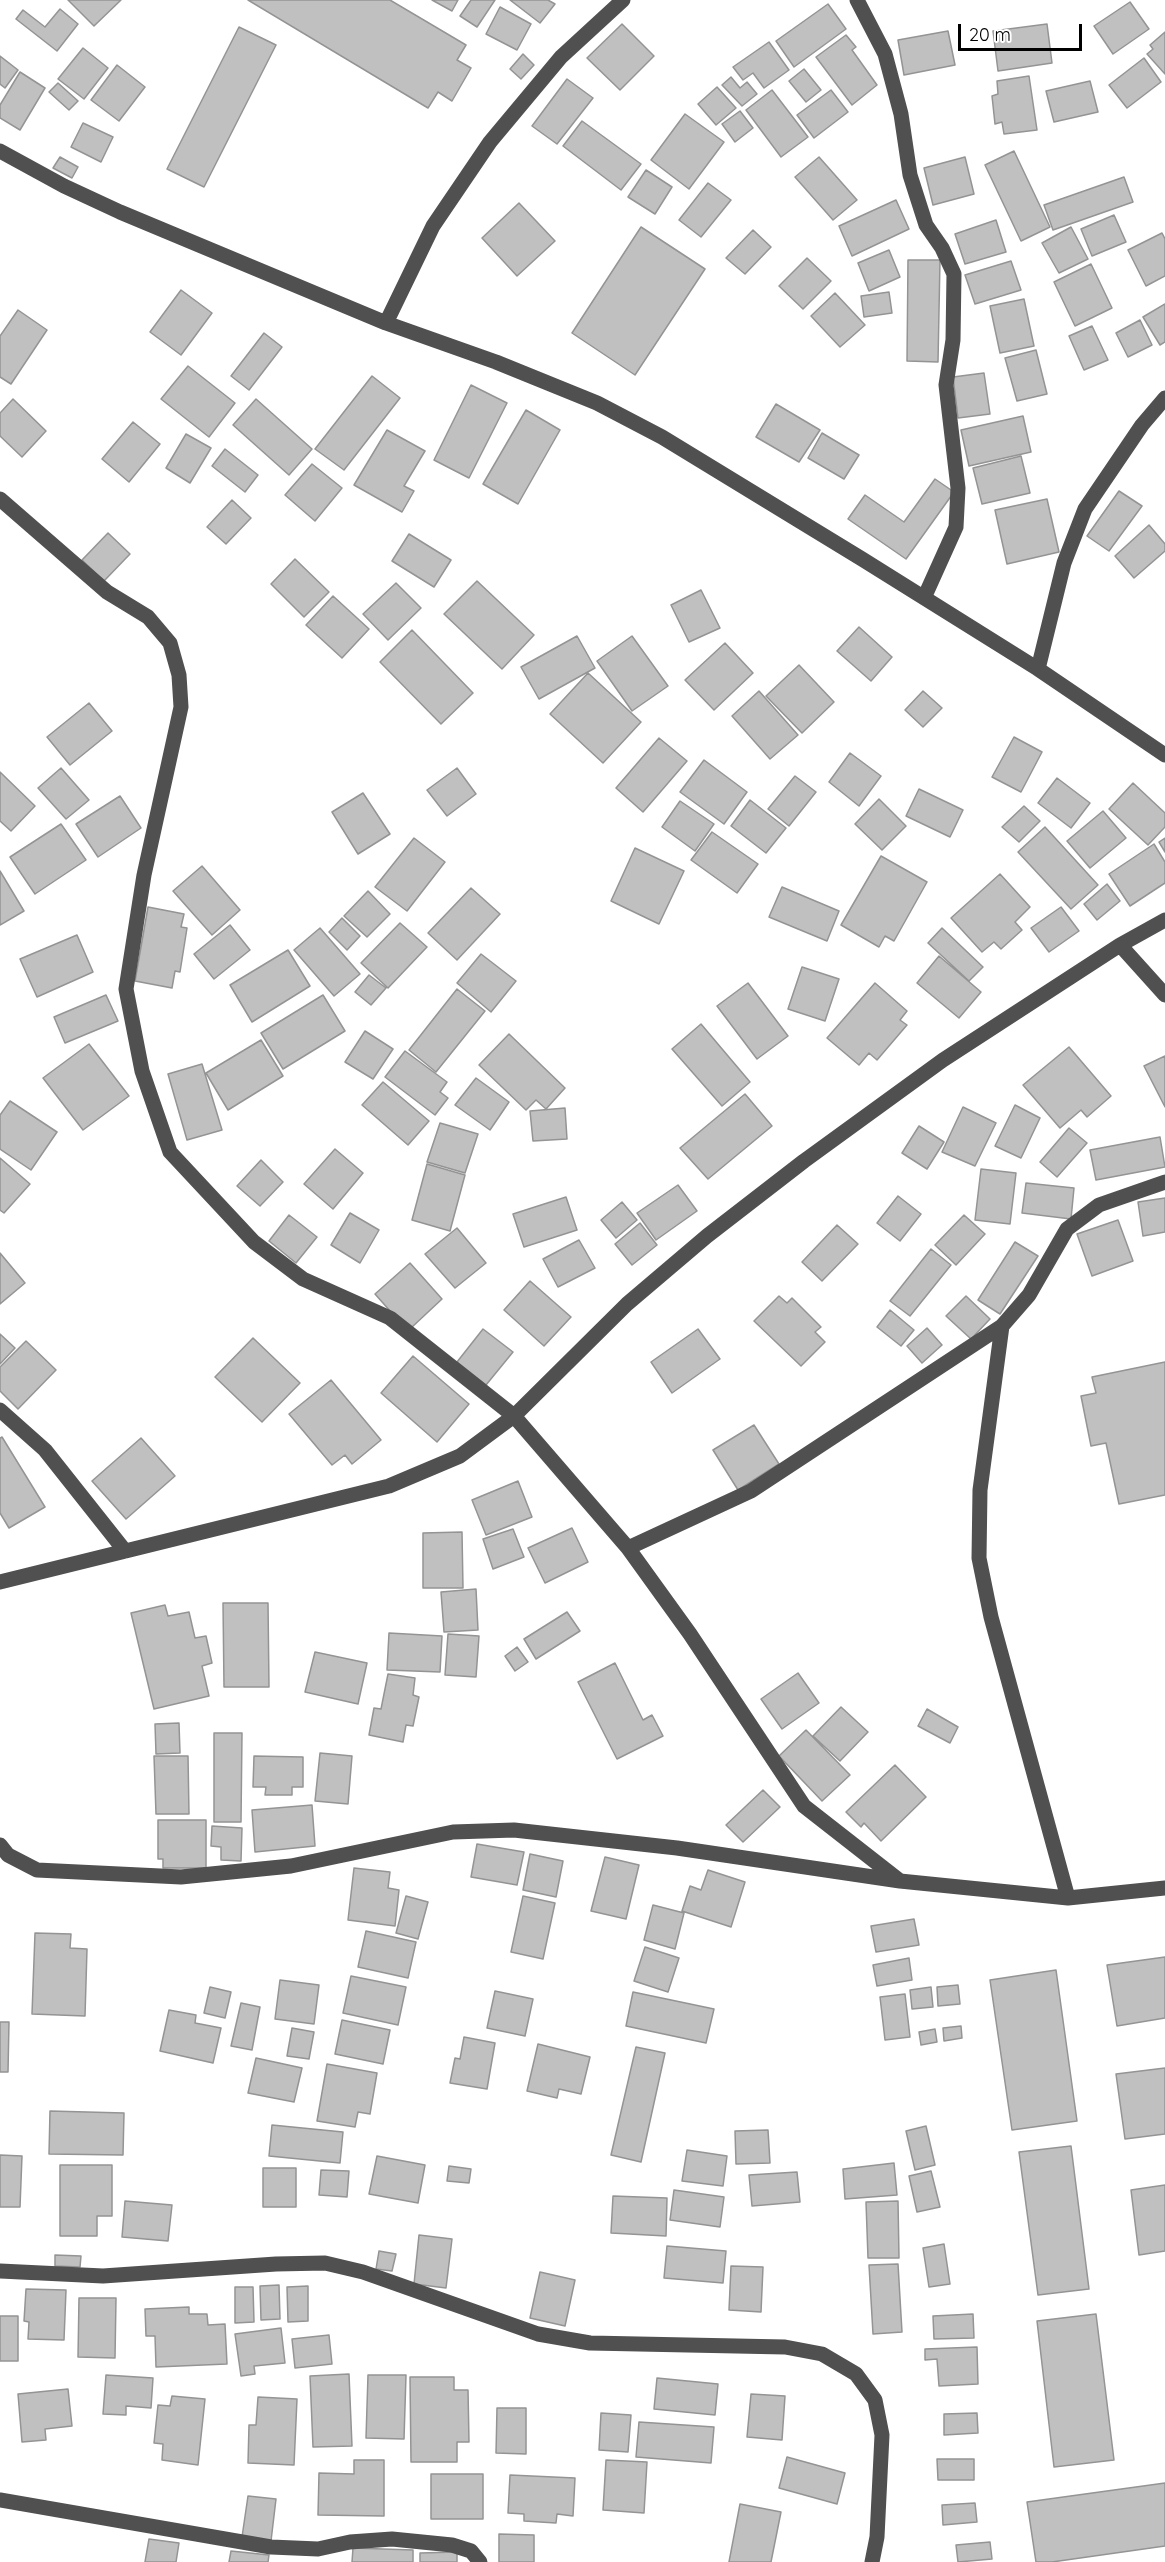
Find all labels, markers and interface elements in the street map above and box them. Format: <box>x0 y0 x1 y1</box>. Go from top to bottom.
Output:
scale bar <box>961 12 1086 50</box>
text: 20 m <box>969 23 1011 46</box>

